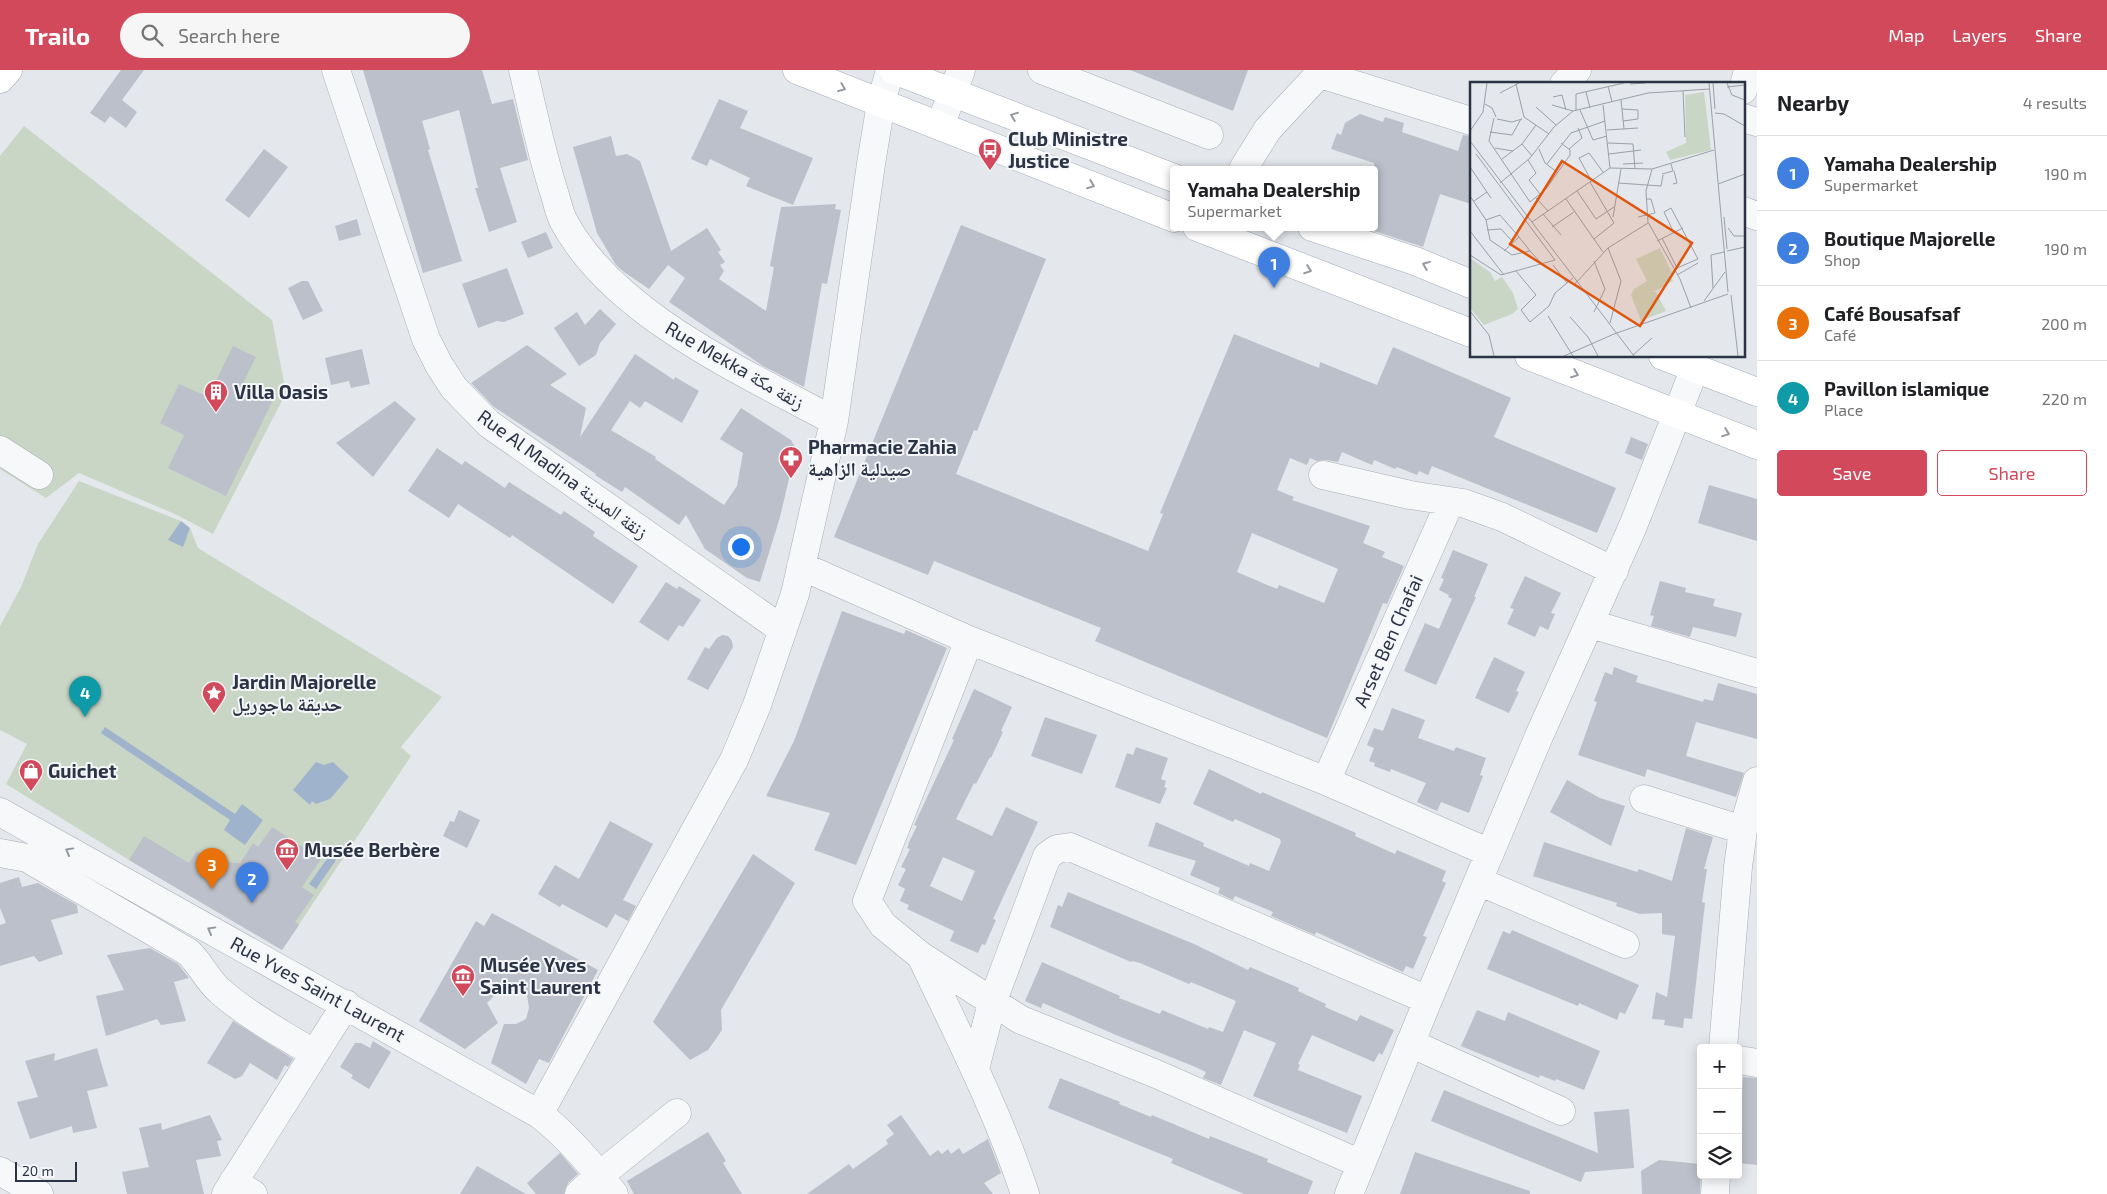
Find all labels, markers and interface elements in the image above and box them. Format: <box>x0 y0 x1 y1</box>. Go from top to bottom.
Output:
search box <box>120 13 470 58</box>
text: Trailo <box>25 21 90 50</box>
icon: search <box>138 21 166 49</box>
text: Search here <box>178 24 280 47</box>
text: Map <box>1888 24 1924 46</box>
text: Layers <box>1952 24 2007 46</box>
text: Share <box>2035 24 2082 46</box>
one-way arrow <box>837 82 846 92</box>
inset map <box>1470 82 1744 358</box>
text: Nearby <box>1777 90 1849 115</box>
text: 4 results <box>2023 93 2087 112</box>
one-way arrow <box>1011 111 1019 121</box>
place label: Club Ministre Justice <box>1008 127 1128 172</box>
bus stop icon: Club Ministre Justice <box>977 137 1003 171</box>
text: Yamaha Dealership <box>1824 152 1997 175</box>
text: 1 <box>1790 164 1796 183</box>
text: 190 m <box>2044 164 2087 183</box>
popup <box>1170 166 1378 231</box>
text: Supermarket <box>1824 175 1918 194</box>
text: Yamaha Dealership <box>1188 178 1360 201</box>
one-way arrow <box>1086 179 1095 189</box>
text: Supermarket <box>1188 201 1282 220</box>
text: Boutique Majorelle <box>1824 227 1996 250</box>
text: 2 <box>1788 239 1798 258</box>
text: 190 m <box>2044 239 2087 258</box>
pin: 1 <box>1258 247 1290 288</box>
text: Shop <box>1824 250 1861 269</box>
one-way arrow <box>1422 261 1431 271</box>
one-way arrow <box>1303 264 1312 274</box>
text: Café Bousafsaf <box>1824 302 1960 325</box>
text: 3 <box>1788 314 1798 333</box>
text: 200 m <box>2041 314 2087 333</box>
street label: Rue Mekka زنقة مكة <box>661 315 809 415</box>
text: Café <box>1824 325 1856 344</box>
one-way arrow <box>1570 368 1579 378</box>
text: Pavillon islamique <box>1824 377 1989 400</box>
building icon: Villa Oasis <box>203 379 229 413</box>
place label: Villa Oasis <box>234 380 328 403</box>
text: 4 <box>1788 389 1798 408</box>
text: 220 m <box>2042 389 2087 408</box>
text: Place <box>1824 400 1863 419</box>
street label: Rue Al Madina زنقة المدينة <box>473 404 653 544</box>
one-way arrow <box>1721 427 1730 437</box>
place label: Pharmacie Zahia صيدلية الزاهية <box>808 435 957 481</box>
pharmacy icon: Pharmacie Zahia صيدلية الزاهية <box>778 445 804 479</box>
button: Save <box>1777 450 1927 496</box>
button: Share <box>1937 450 2087 496</box>
your location <box>728 534 754 560</box>
street label: Arset Ben Chafai <box>1348 571 1427 711</box>
place label: Jardin Majorelle حديقة ماجوريل <box>232 670 377 716</box>
pin: 4 <box>69 676 101 717</box>
place icon: Jardin Majorelle حديقة ماجوريل <box>201 680 227 714</box>
shop icon: Guichet <box>18 758 44 792</box>
place label: Guichet <box>48 759 117 782</box>
museum icon: Musée Berbère <box>274 837 300 871</box>
place label: Musée Berbère <box>304 838 440 861</box>
one-way arrow <box>66 847 75 857</box>
pin: 3 <box>196 848 228 889</box>
pin: 2 <box>236 862 268 903</box>
one-way arrow <box>208 926 217 936</box>
street label: Rue Yves Saint Laurent <box>227 931 410 1046</box>
place label: Musée Yves Saint Laurent <box>480 953 601 998</box>
museum icon: Musée Yves Saint Laurent <box>450 963 476 997</box>
map controls <box>1697 1044 1742 1179</box>
button: + <box>1697 1044 1742 1089</box>
button: − <box>1697 1089 1742 1134</box>
button: layers <box>1697 1134 1742 1179</box>
scale bar <box>15 1159 78 1182</box>
text: 20 m <box>22 1162 54 1179</box>

